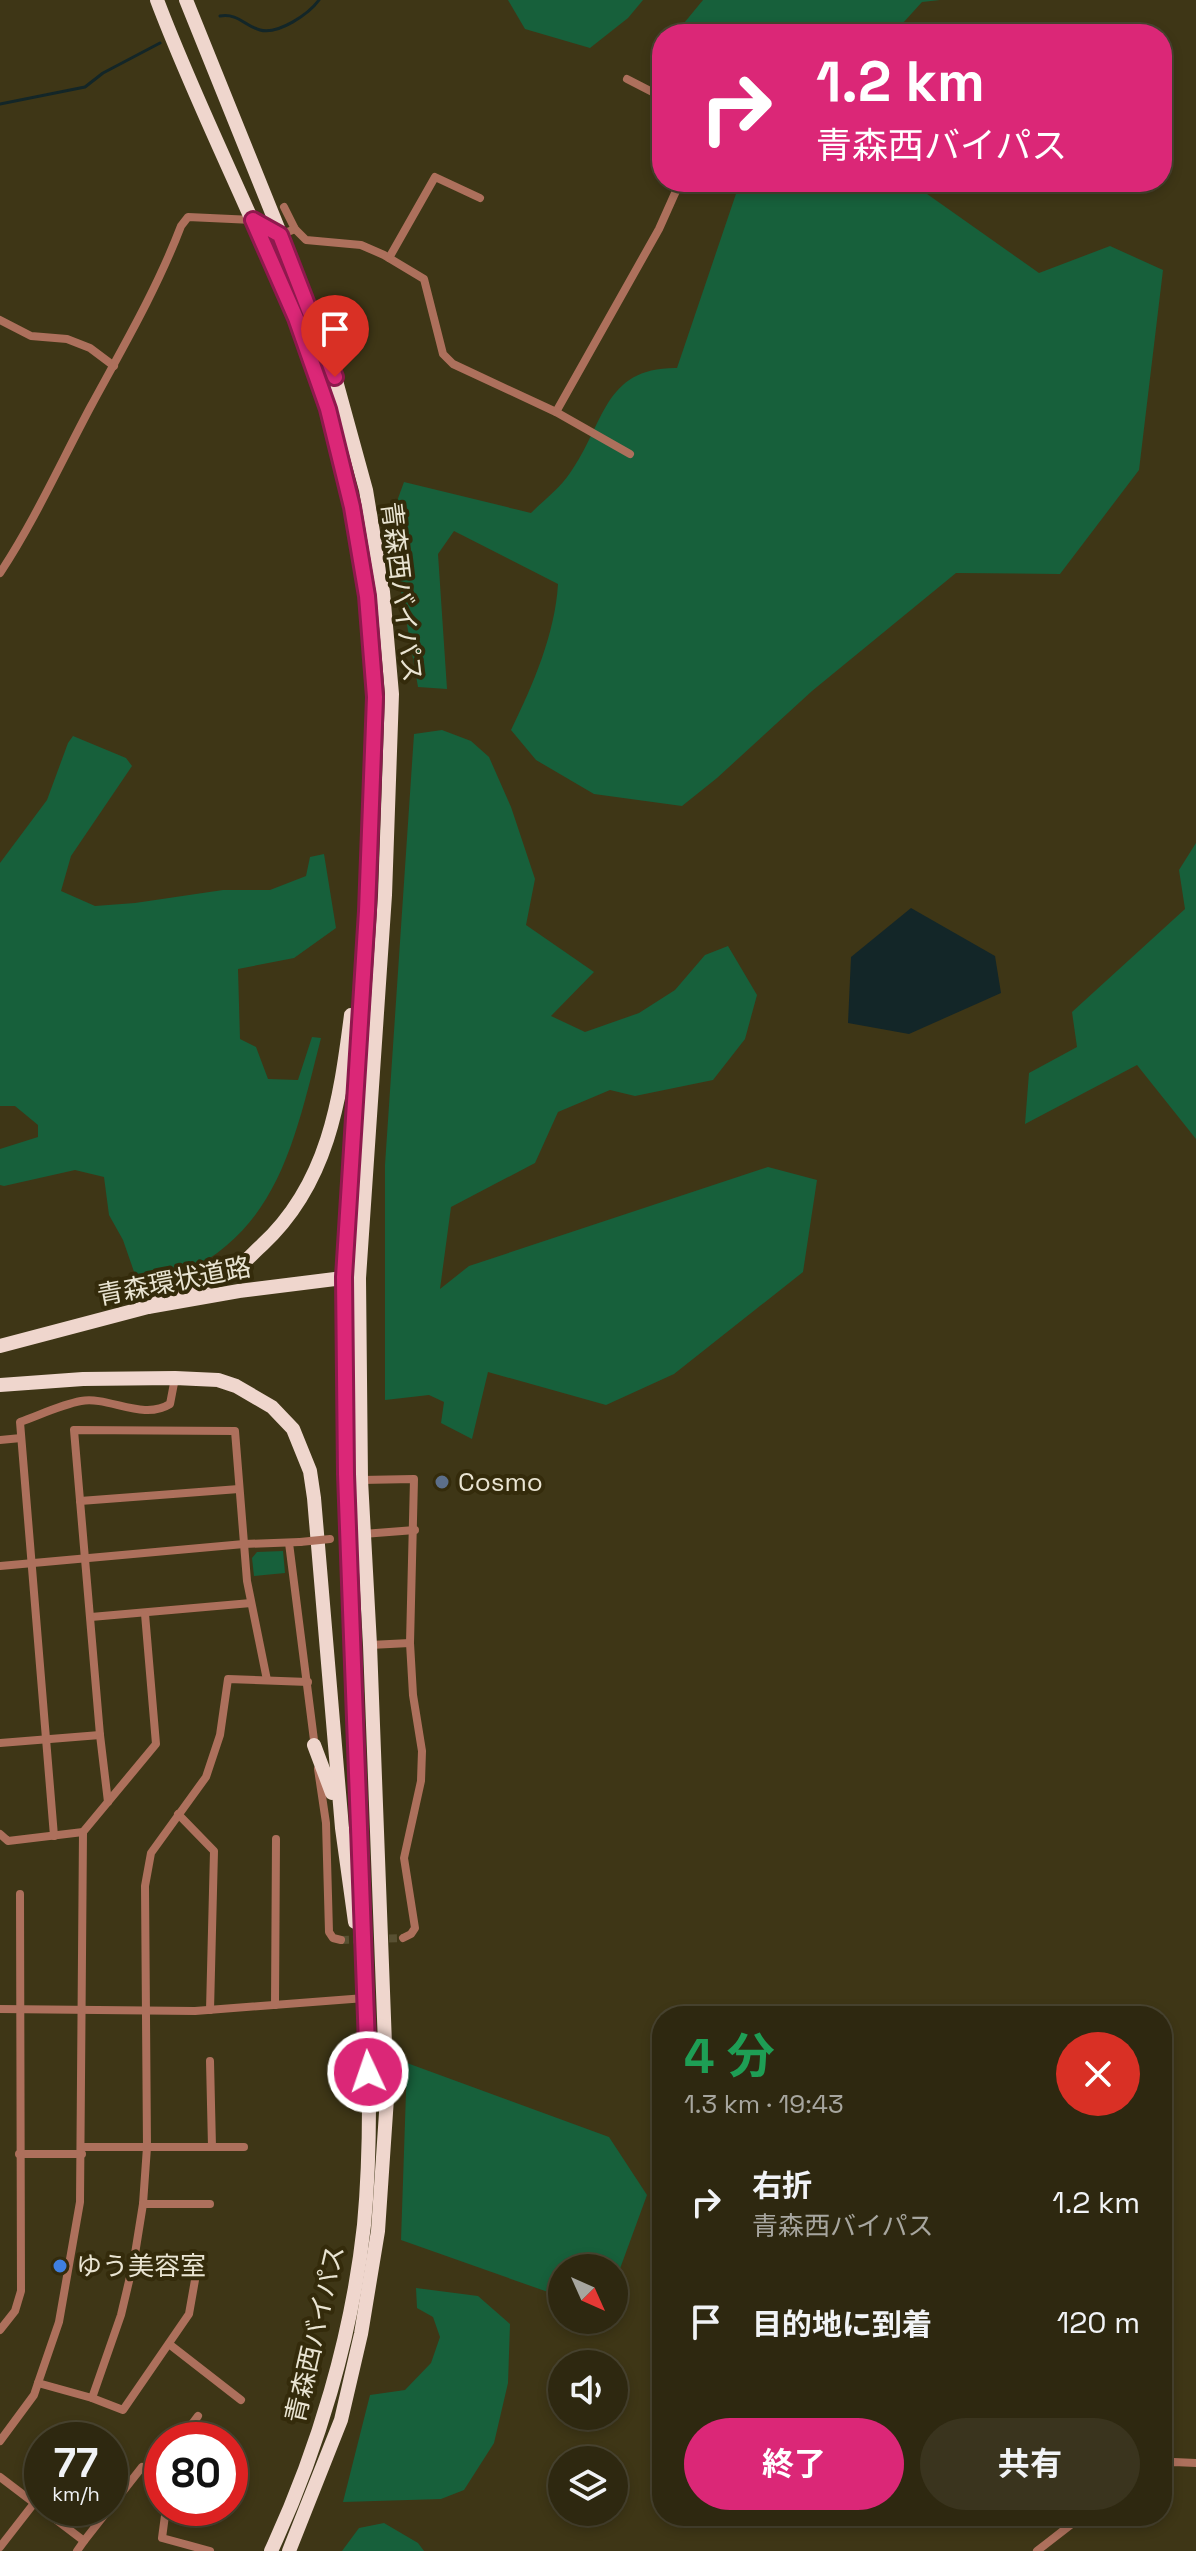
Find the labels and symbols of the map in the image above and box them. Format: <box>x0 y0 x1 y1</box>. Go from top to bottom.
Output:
pin <box>301 295 369 377</box>
street label: 青森西バイパス <box>374 500 430 684</box>
street label: 青森環状道路 <box>94 1249 254 1313</box>
place label: Cosmo <box>458 1465 543 1499</box>
marker: Cosmo <box>433 1473 451 1491</box>
position arrow <box>326 2030 410 2114</box>
street label: 青森西バイパス <box>278 2242 352 2426</box>
place label: ゆう美容室 <box>76 2249 206 2283</box>
north arrow <box>548 2254 628 2334</box>
marker: ゆう美容室 <box>51 2257 69 2275</box>
speed limit sign: 80 <box>144 2422 248 2526</box>

